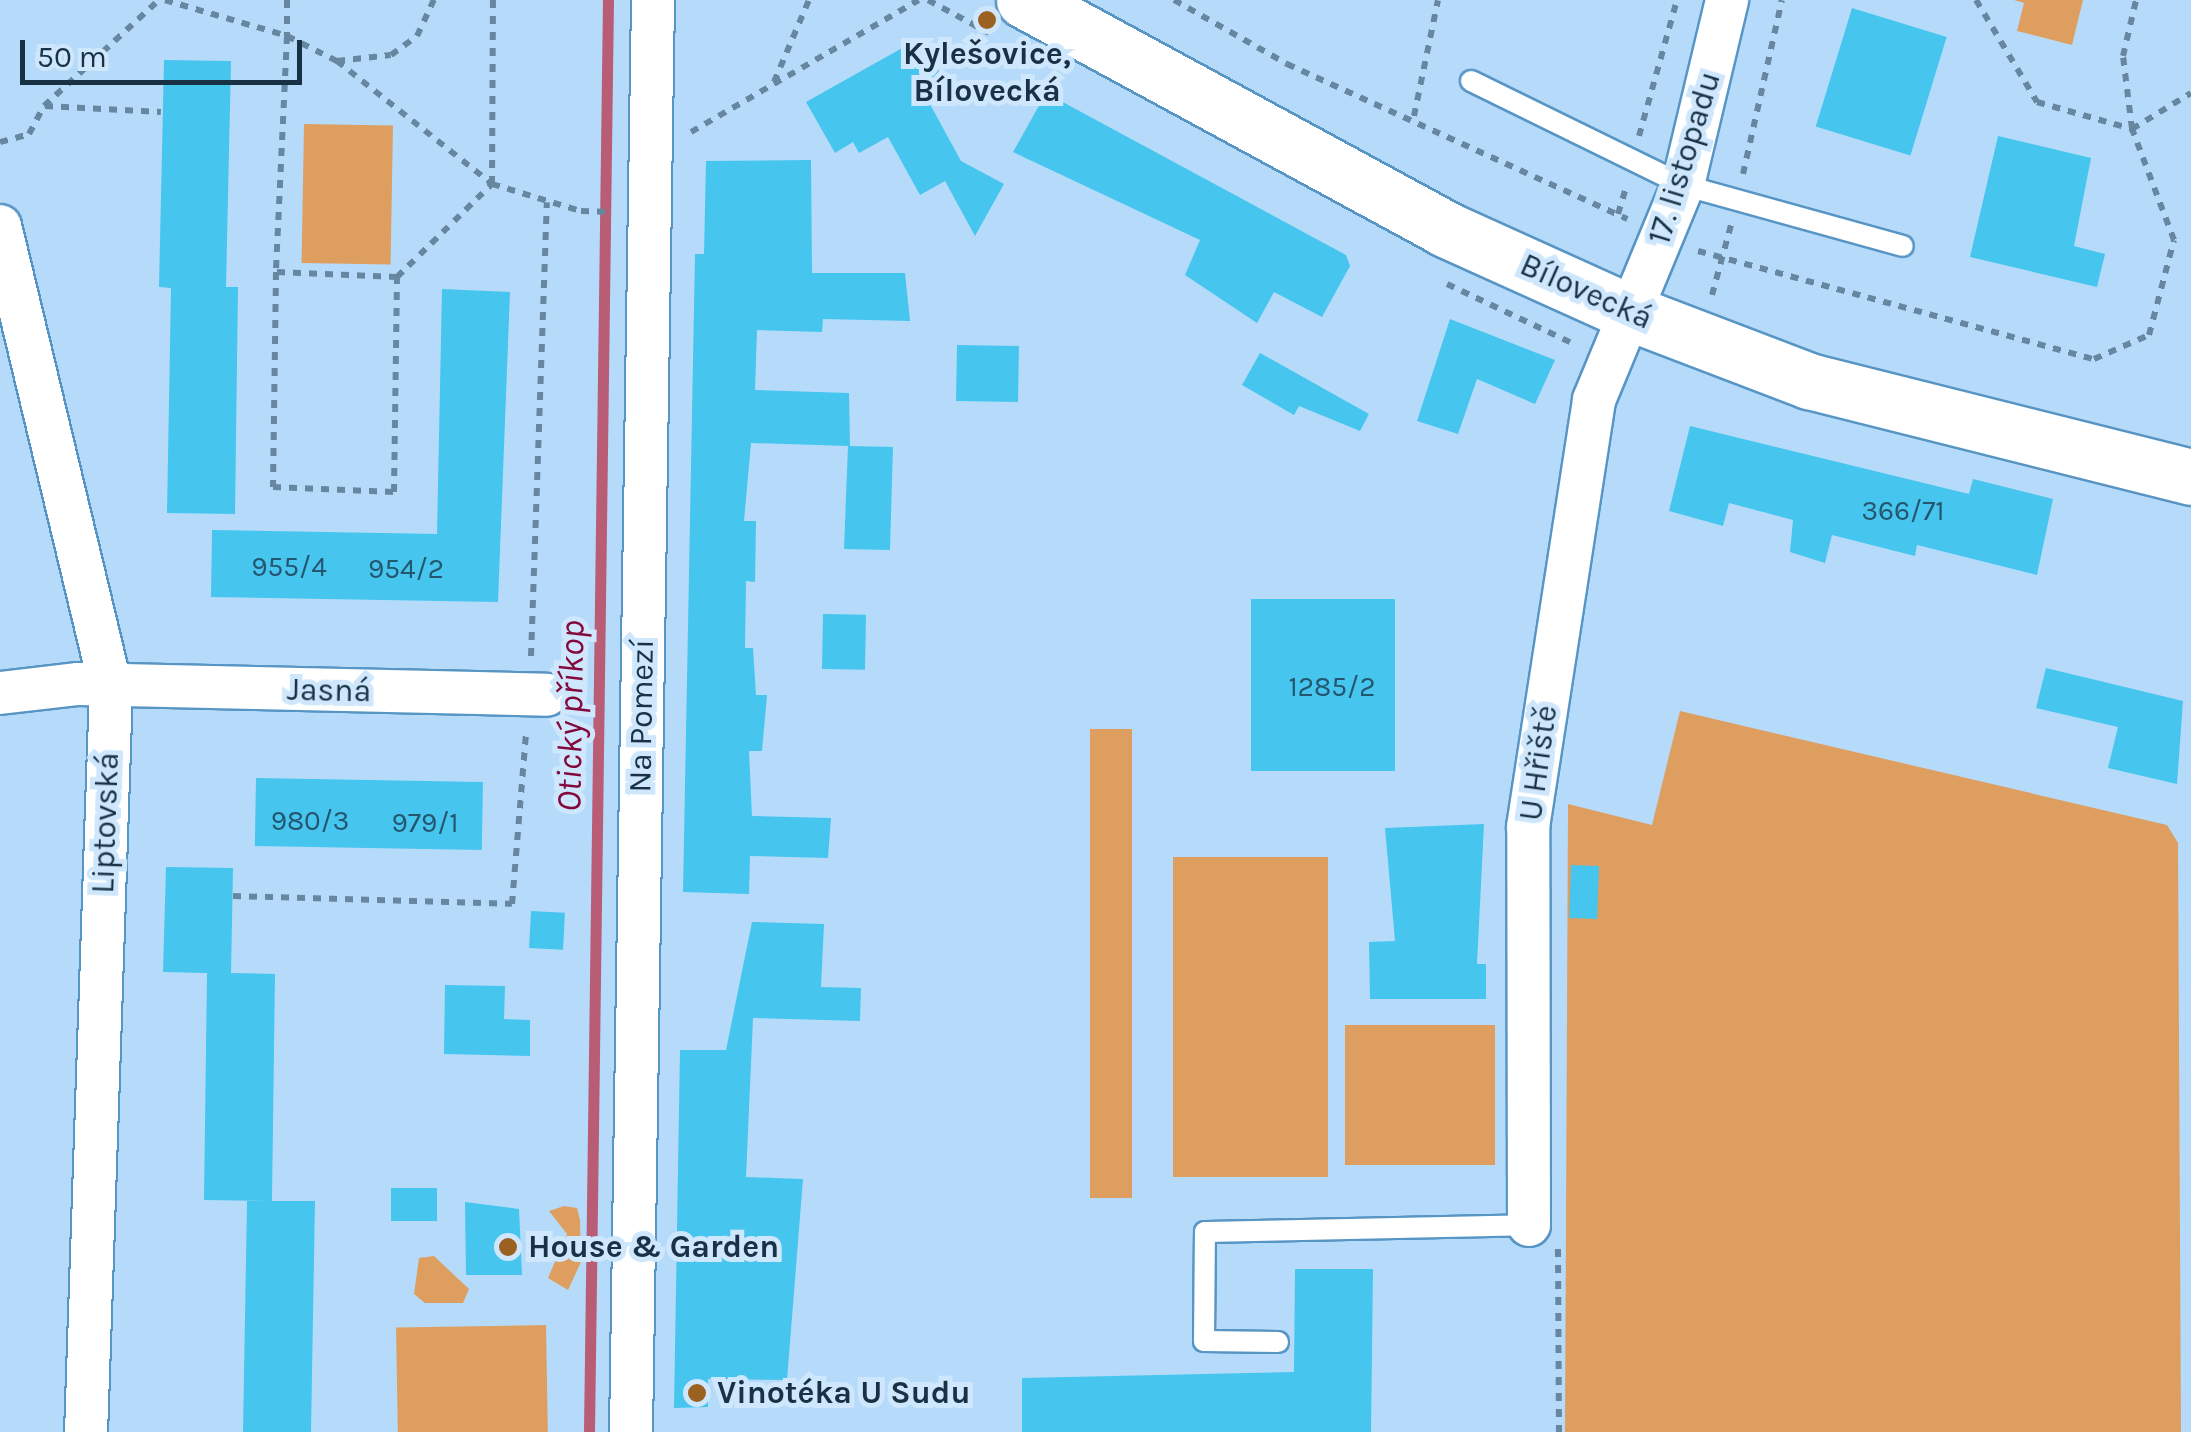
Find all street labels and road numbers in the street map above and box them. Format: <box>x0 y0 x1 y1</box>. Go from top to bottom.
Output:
street label: 17. listopadu <box>1641 67 1729 249</box>
street label: Bílovecká <box>1514 246 1658 338</box>
street label: Na Pomezí <box>621 639 663 793</box>
street label: Jasná <box>287 671 371 711</box>
street label: U Hřiště <box>1512 703 1566 823</box>
street label: Liptovská <box>84 752 128 894</box>

